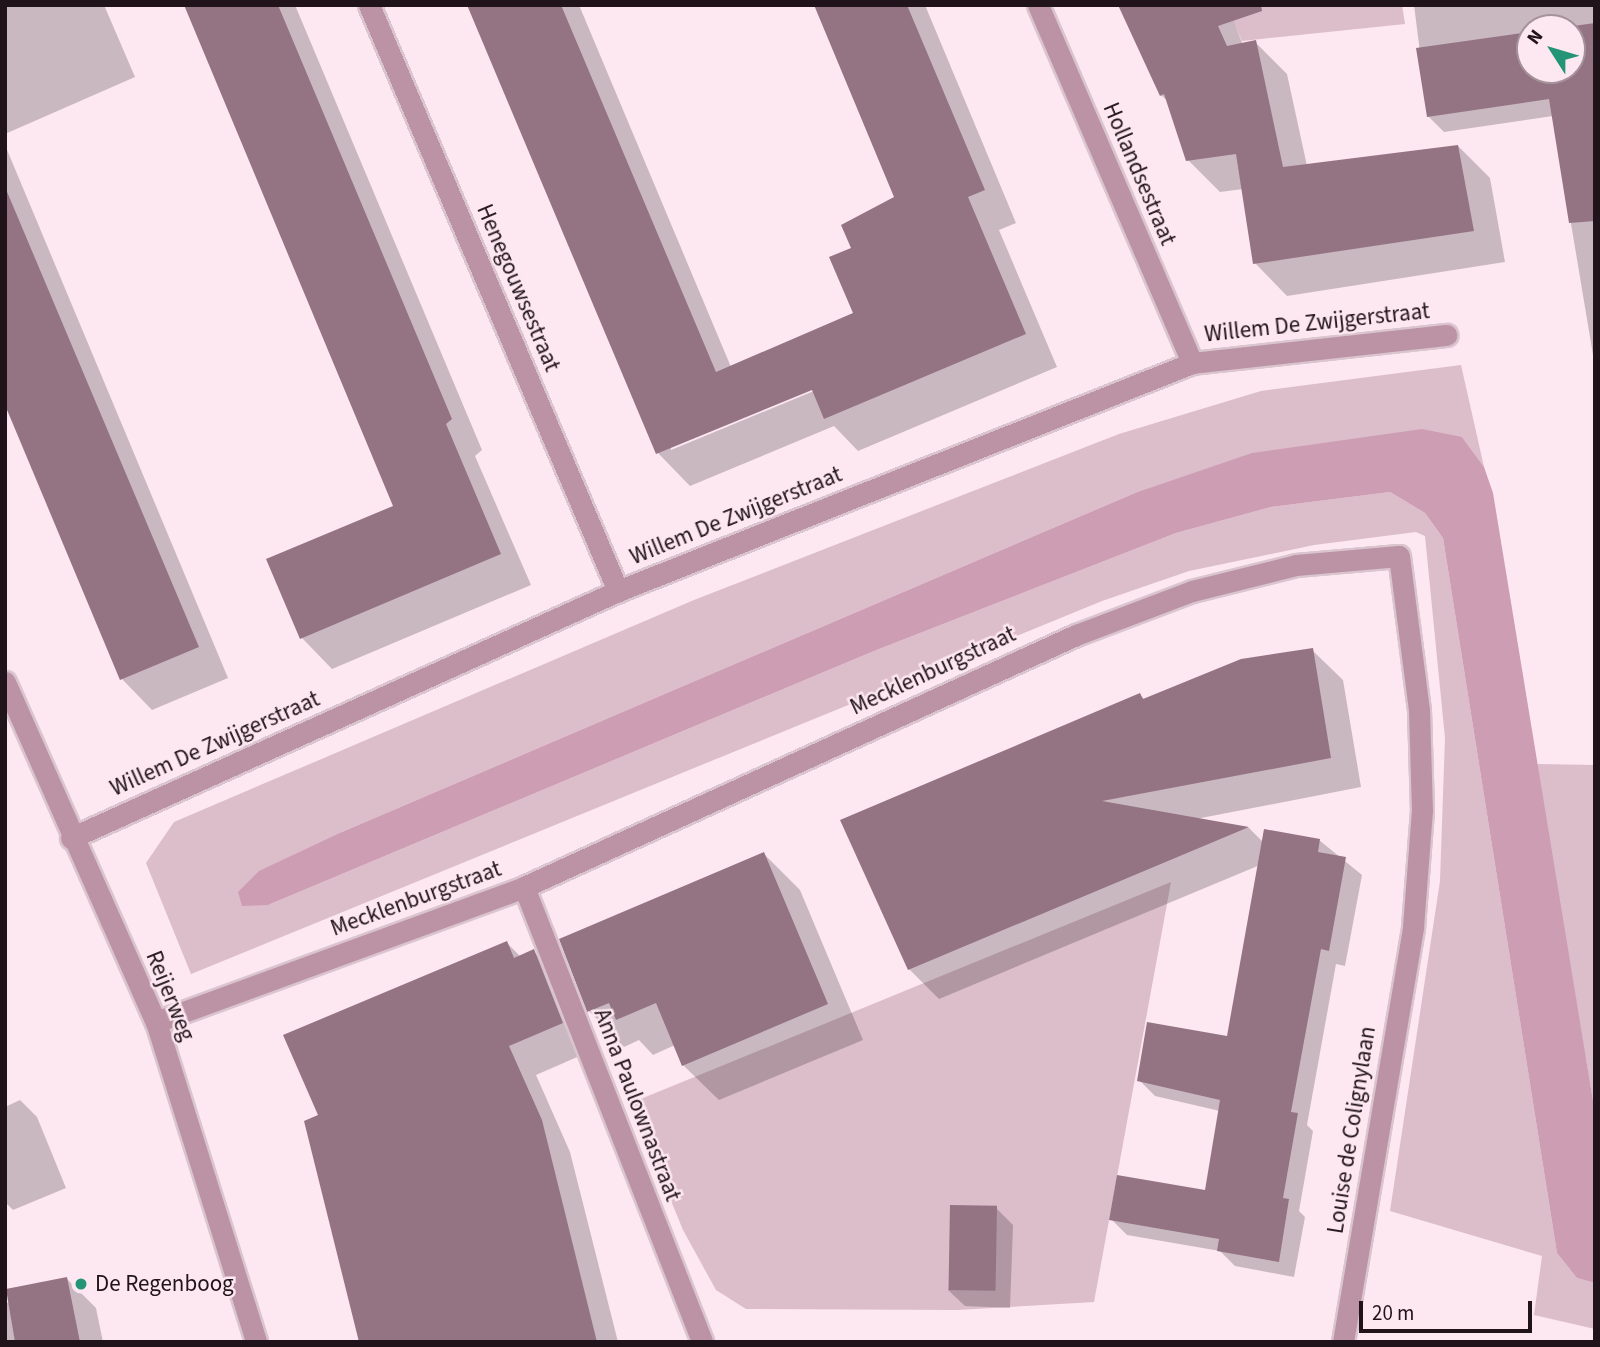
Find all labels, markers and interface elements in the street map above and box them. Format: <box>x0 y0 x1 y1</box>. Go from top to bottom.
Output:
north arrow <box>1516 14 1586 84</box>
text: N <box>1521 24 1550 50</box>
street label: Hollandsestraat <box>1097 99 1181 249</box>
street label: Henegouwsestraat <box>470 200 566 376</box>
street label: Willem De Zwijgerstraat <box>1203 297 1431 349</box>
street label: Willem De Zwijgerstraat <box>626 461 846 571</box>
street label: Mecklenburgstraat <box>846 621 1020 721</box>
street label: Willem De Zwijgerstraat <box>106 685 324 803</box>
street label: Mecklenburgstraat <box>327 855 505 943</box>
street label: Reijerweg <box>139 947 201 1045</box>
street label: Anna Paulownastraat <box>588 1005 686 1205</box>
street label: Louise de Colignylaan <box>1322 1024 1382 1236</box>
place label: De Regenboog <box>95 1270 234 1298</box>
marker: De Regenboog <box>73 1276 89 1292</box>
scale bar <box>1362 1288 1535 1332</box>
text: 20 m <box>1372 1298 1414 1328</box>

